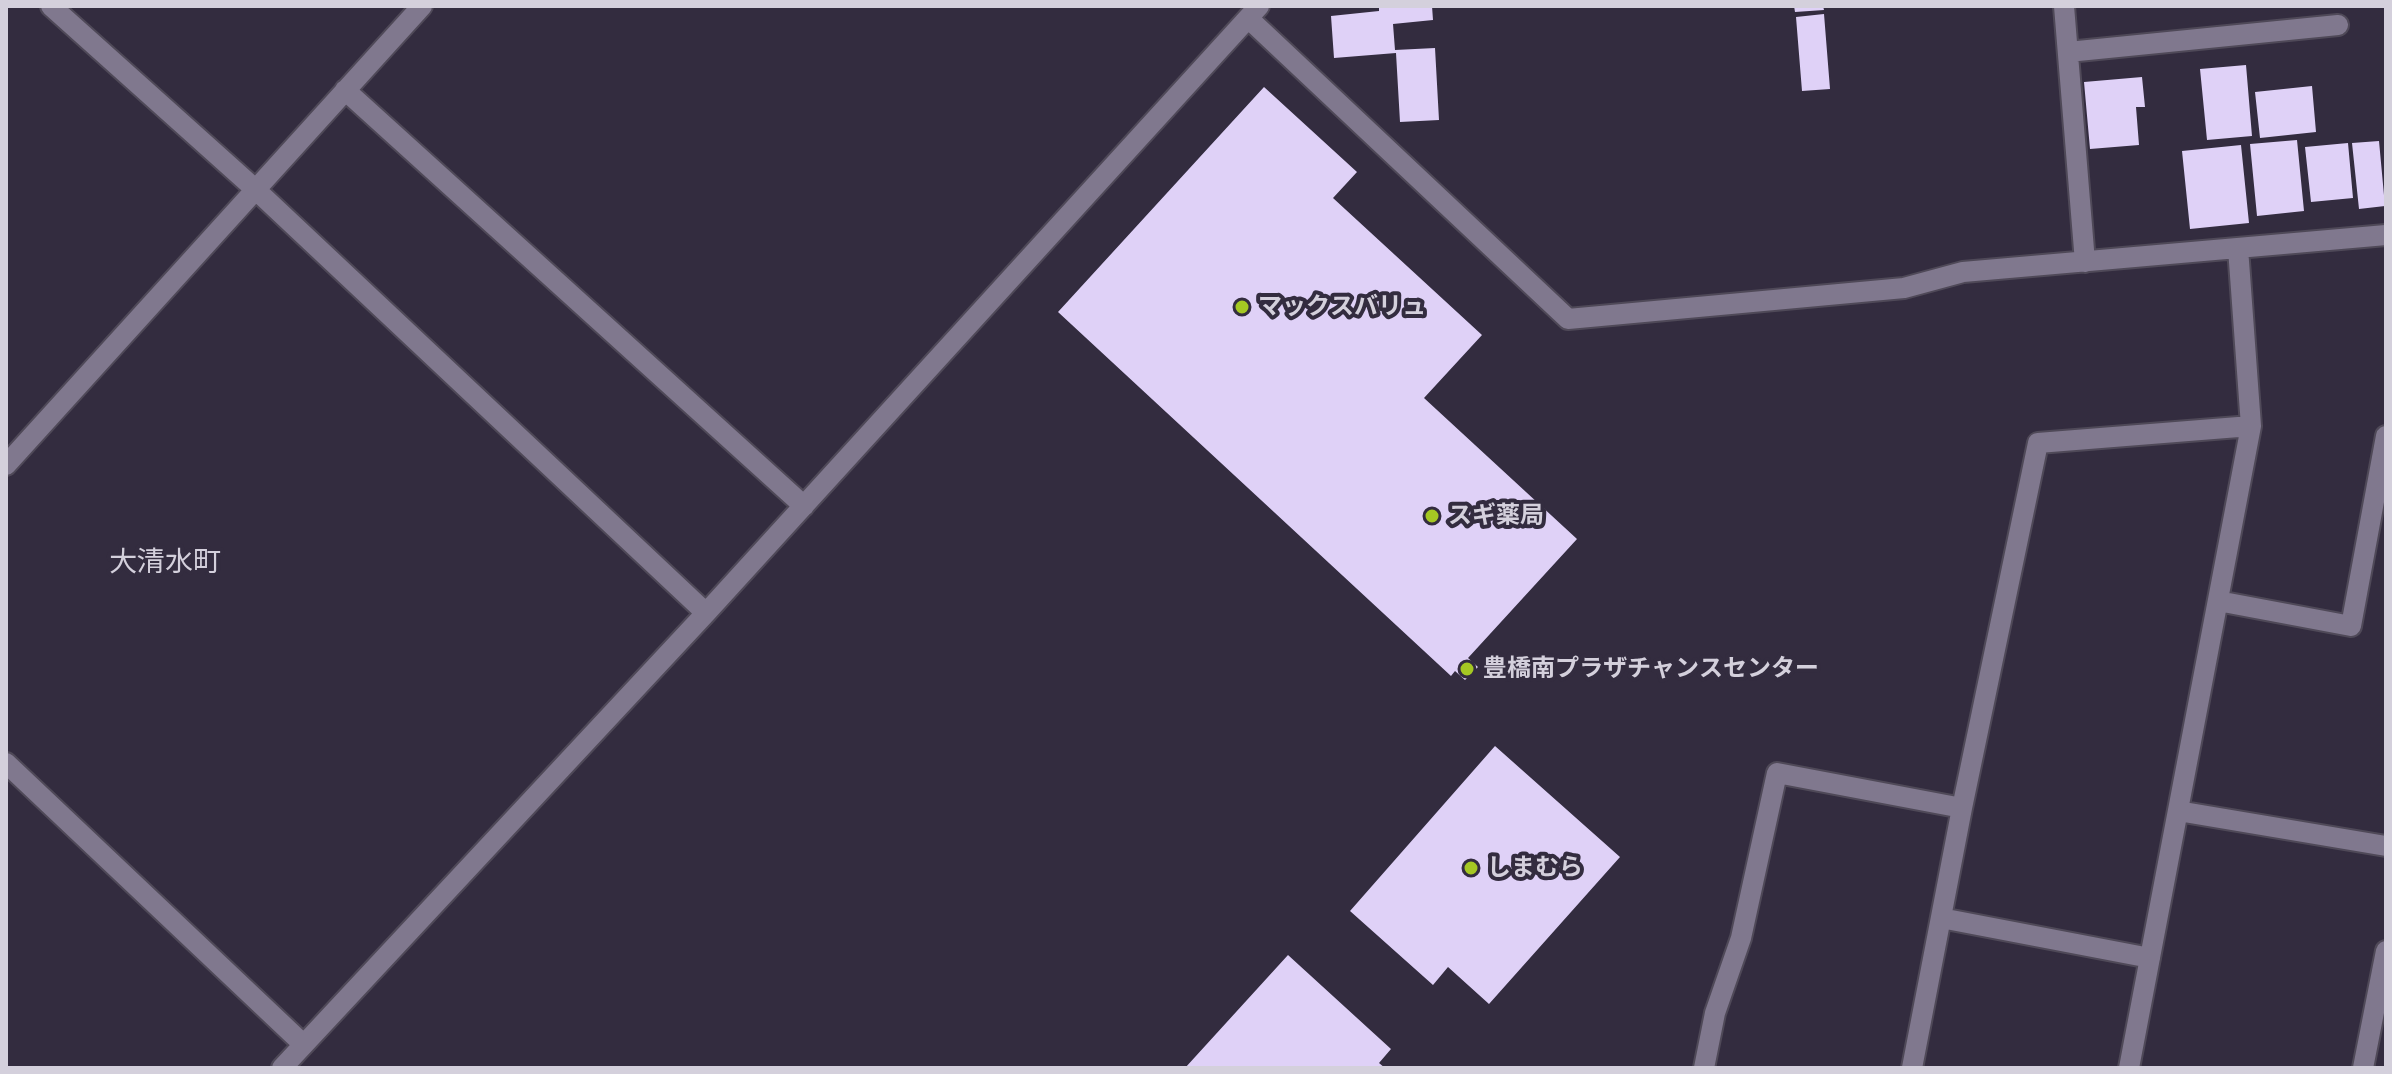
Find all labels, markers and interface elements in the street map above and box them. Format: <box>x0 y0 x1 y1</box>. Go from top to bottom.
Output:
place label: マックスバリュ <box>1258 293 1426 321</box>
marker: マックスバリュ <box>1233 298 1251 316</box>
place label: スギ薬局 <box>1448 502 1544 530</box>
marker: スギ薬局 <box>1423 507 1441 525</box>
district label: 大清水町 <box>109 546 221 580</box>
place label: 豊橋南プラザチャンスセンター <box>1483 655 1819 683</box>
marker: 豊橋南プラザチャンスセンター <box>1458 660 1476 678</box>
place label: しまむら <box>1487 854 1583 882</box>
marker: しまむら <box>1462 859 1480 877</box>

